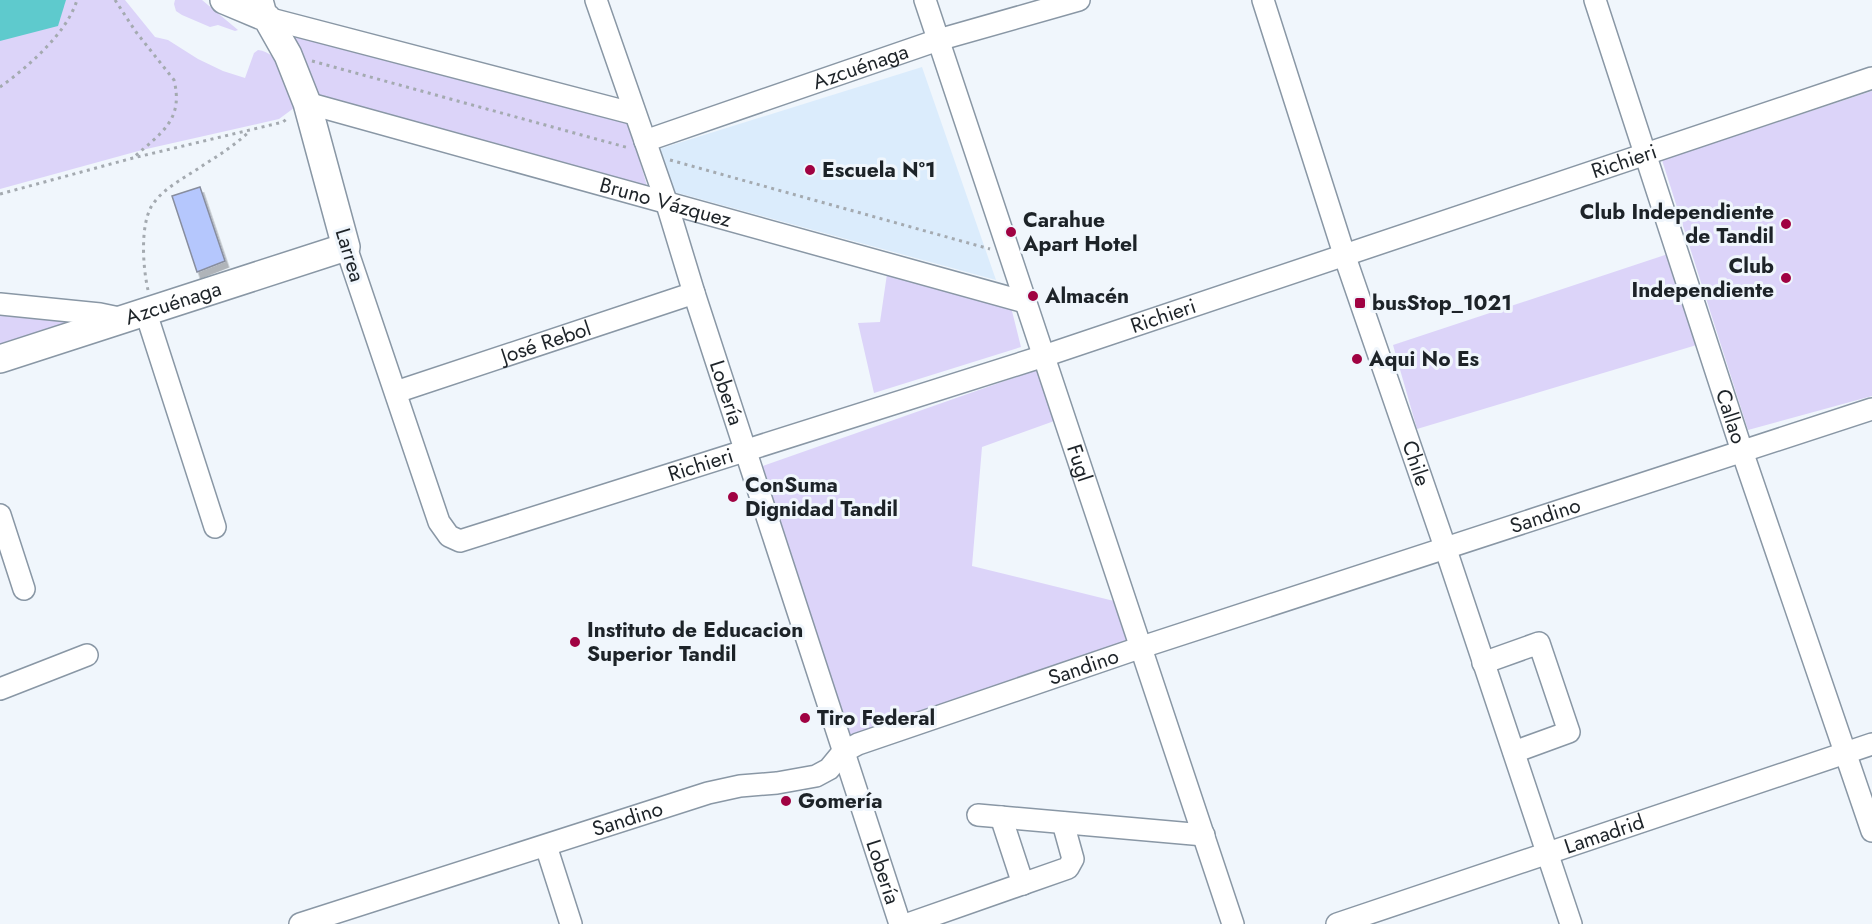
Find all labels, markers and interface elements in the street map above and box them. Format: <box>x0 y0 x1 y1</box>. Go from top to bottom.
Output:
street label: Azcuénaga <box>809 36 912 97</box>
street label: Richieri <box>1587 136 1661 186</box>
place label: Escuela N°1 <box>822 155 936 185</box>
marker: Escuela N°1 <box>803 163 817 177</box>
street label: Bruno Vázquez <box>596 170 735 235</box>
place label: Club Independiente de Tandil <box>1580 197 1774 251</box>
place label: Carahue Apart Hotel <box>1022 205 1138 259</box>
marker: Club Independiente de Tandil <box>1779 217 1793 231</box>
street label: Larrea <box>328 225 372 285</box>
marker: Carahue Apart Hotel <box>1004 225 1018 239</box>
place label: Club Independiente <box>1632 251 1774 305</box>
marker: Club Independiente <box>1779 271 1793 285</box>
street label: Azcuénaga <box>121 273 225 333</box>
place label: Almacén <box>1044 281 1129 311</box>
place label: busStop_1021 <box>1372 288 1512 318</box>
marker: Almacén <box>1026 289 1040 303</box>
street label: Richieri <box>1127 291 1200 341</box>
marker: busStop_1021 <box>1353 296 1367 310</box>
street label: José Rebol <box>494 313 595 372</box>
place label: Aqui No Es <box>1368 344 1480 374</box>
marker: Aqui No Es <box>1350 352 1364 366</box>
street label: Lobería <box>702 357 751 429</box>
street label: Callao <box>1708 385 1754 448</box>
street label: Chile <box>1394 436 1438 490</box>
street label: Richieri <box>664 440 737 489</box>
street label: Fugl <box>1059 440 1100 486</box>
place label: ConSuma Dignidad Tandil <box>745 470 898 524</box>
marker: ConSuma Dignidad Tandil <box>726 490 740 504</box>
street label: Sandino <box>1506 490 1584 541</box>
place label: Instituto de Educacion Superior Tandil <box>587 615 803 669</box>
marker: Instituto de Educacion Superior Tandil <box>568 635 582 649</box>
street label: Sandino <box>1044 641 1123 693</box>
place label: Tiro Federal <box>817 703 935 733</box>
marker: Tiro Federal <box>798 711 812 725</box>
place label: Gomería <box>798 786 882 816</box>
street label: Sandino <box>588 793 667 844</box>
marker: Gomería <box>779 794 793 808</box>
street label: Lamadrid <box>1560 807 1648 861</box>
street label: Lobería <box>858 836 908 908</box>

